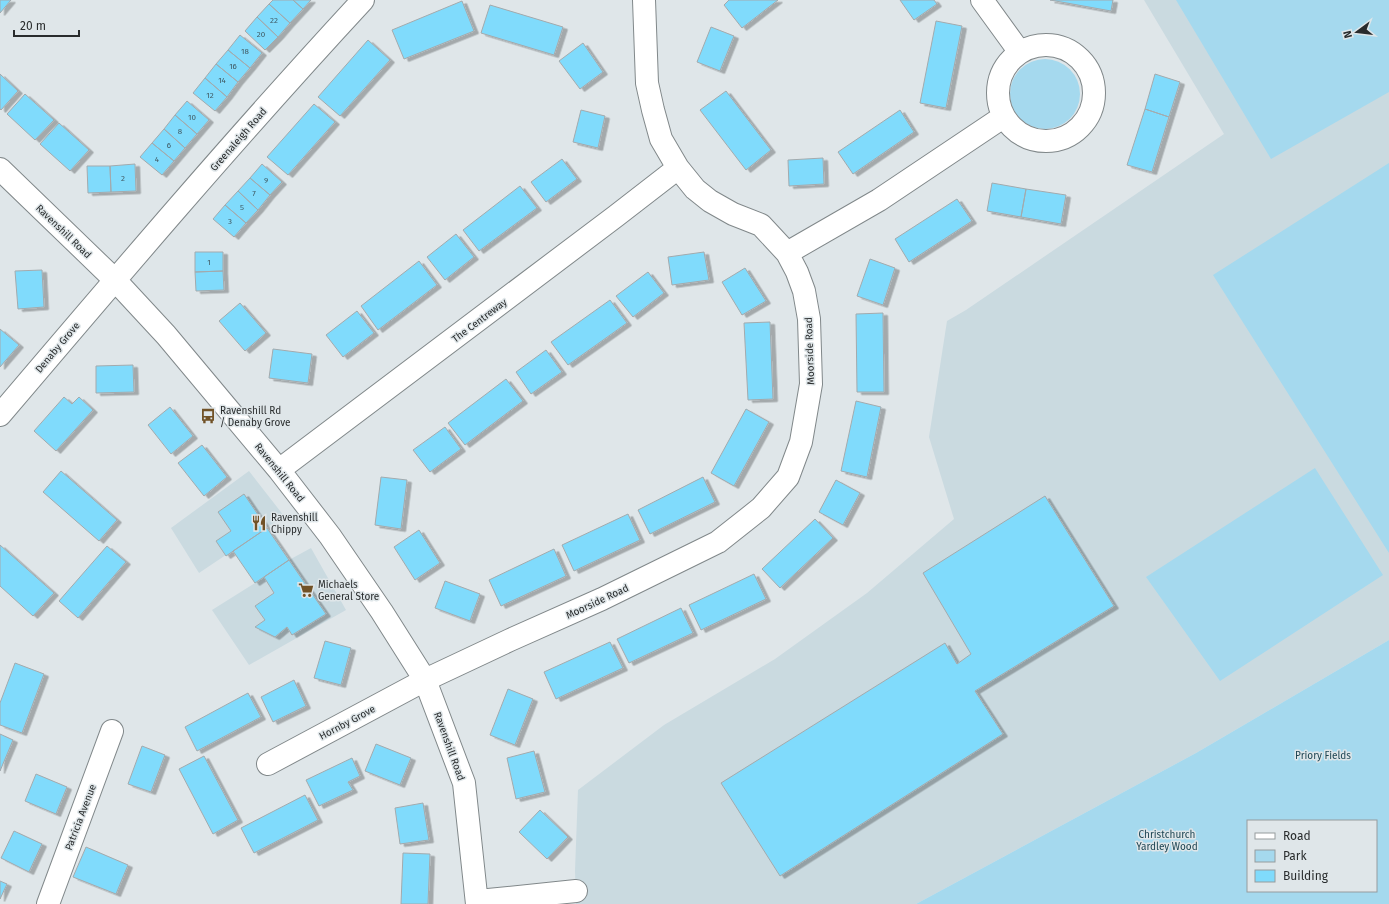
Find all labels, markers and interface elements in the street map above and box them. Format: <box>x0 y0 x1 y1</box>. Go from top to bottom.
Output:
scale bar <box>14 12 79 38</box>
north arrow <box>1337 12 1377 52</box>
house number: 22 <box>270 16 278 25</box>
text: 20 m <box>20 19 46 33</box>
text: N <box>1341 29 1355 40</box>
house number: 20 <box>257 30 266 39</box>
house number: 18 <box>241 47 250 56</box>
house number: 16 <box>229 62 237 71</box>
house number: 14 <box>218 76 227 85</box>
house number: 12 <box>206 91 214 100</box>
street label: Greenaleigh Road <box>208 106 270 174</box>
house number: 10 <box>188 113 196 122</box>
house number: 8 <box>178 127 183 136</box>
house number: 6 <box>167 141 171 150</box>
house number: 4 <box>155 155 160 164</box>
house number: 2 <box>121 174 125 183</box>
house number: 9 <box>264 176 268 185</box>
house number: 7 <box>252 189 256 198</box>
street label: Ravenshill Road <box>33 202 94 261</box>
house number: 5 <box>240 203 244 212</box>
house number: 3 <box>228 217 232 226</box>
house number: 1 <box>207 258 211 267</box>
street label: The Centreway <box>450 296 510 345</box>
street label: Moorside Road <box>803 317 817 385</box>
street label: Denaby Grove <box>33 320 83 376</box>
place label: Ravenshill Rd / Denaby Grove <box>220 405 291 429</box>
bus stop icon: Ravenshill Rd / Denaby Grove <box>199 407 217 425</box>
street label: Ravenshill Road <box>252 441 307 505</box>
place label: Ravenshill Chippy <box>271 512 318 536</box>
restaurant icon: Ravenshill Chippy <box>250 514 268 532</box>
place label: Michaels General Store <box>318 579 379 603</box>
supermarket icon: Michaels General Store <box>297 581 315 599</box>
street label: Moorside Road <box>564 582 631 622</box>
street label: Hornby Grove <box>317 703 378 743</box>
street label: Ravenshill Road <box>431 710 467 782</box>
park label: Priory Fields <box>1295 750 1351 762</box>
street label: Patricia Avenue <box>63 783 99 852</box>
legend <box>1247 820 1377 892</box>
park label: Christchurch Yardley Wood <box>1136 829 1198 853</box>
text: Road <box>1283 829 1311 843</box>
text: Park <box>1283 849 1307 863</box>
text: Building <box>1283 869 1329 883</box>

